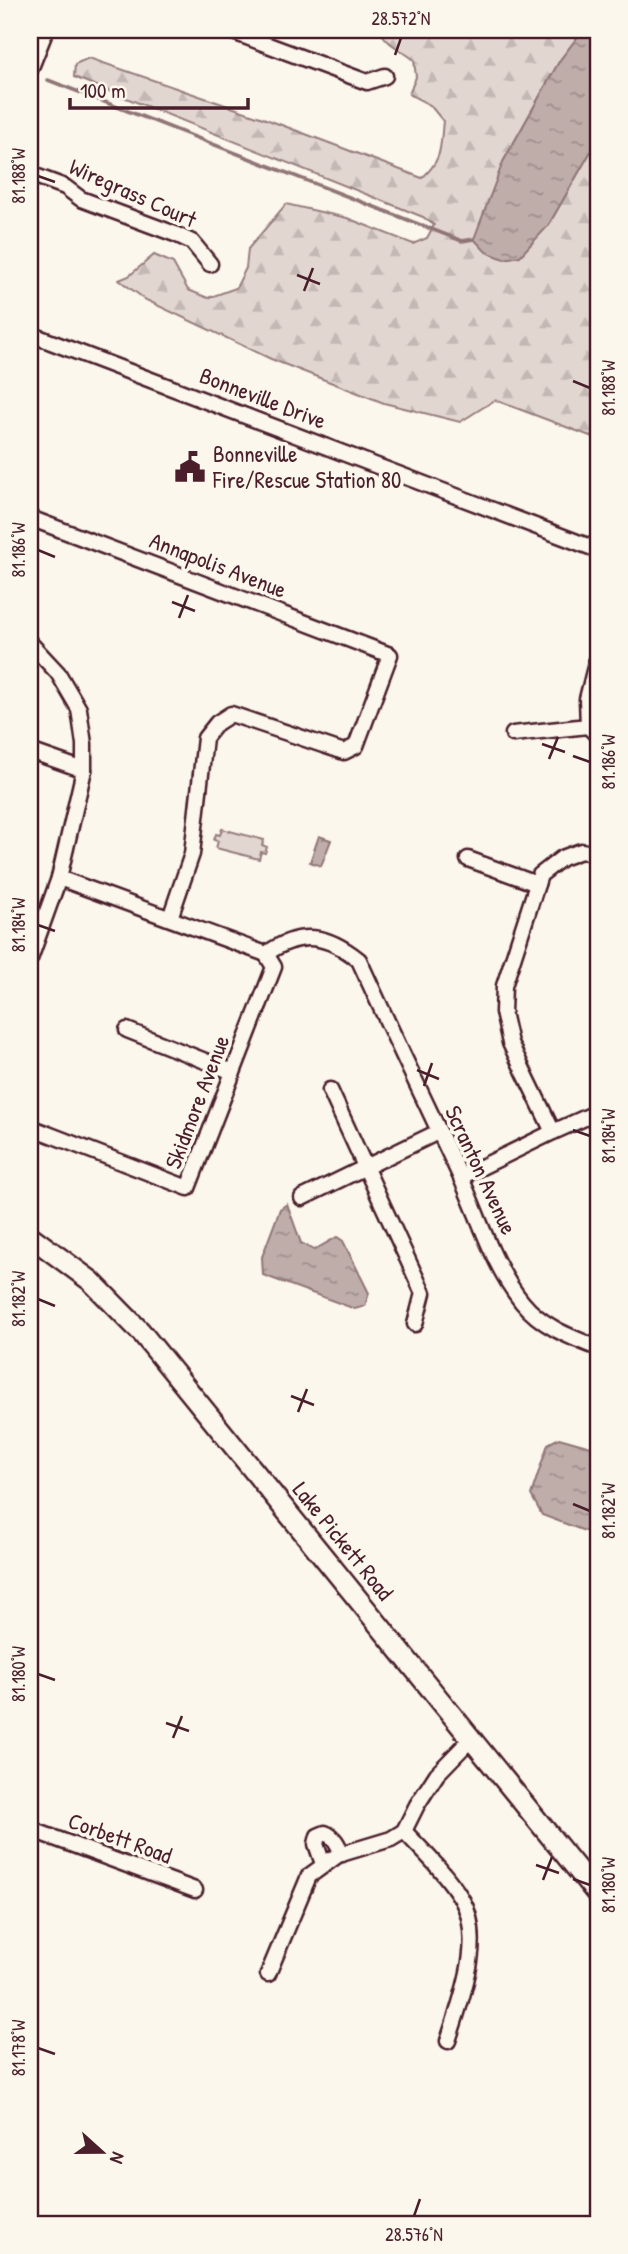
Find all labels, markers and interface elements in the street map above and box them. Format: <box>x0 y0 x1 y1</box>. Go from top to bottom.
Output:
text: 28.572°N <box>372 6 430 31</box>
scale bar <box>70 66 248 110</box>
text: 100 m <box>80 76 126 105</box>
text: 81.188°W <box>6 148 31 204</box>
street label: Wiregrass Court <box>65 151 203 235</box>
street label: Bonneville Drive <box>196 359 331 436</box>
text: 81.188°W <box>596 360 621 416</box>
place label: Bonneville Fire/Rescue Station 80 <box>212 438 401 495</box>
public building icon: Bonneville Fire/Rescue Station 80 <box>173 450 207 484</box>
text: 81.186°W <box>6 523 31 577</box>
street label: Annapolis Avenue <box>145 524 291 605</box>
text: 81.186°W <box>596 735 621 789</box>
text: 81.184°W <box>6 898 31 952</box>
street label: Skidmore Avenue <box>157 1031 236 1173</box>
street label: Scranton Avenue <box>438 1100 525 1239</box>
text: 81.184°W <box>596 1109 621 1163</box>
text: 81.182°W <box>6 1271 31 1327</box>
street label: Lake Pickett Road <box>286 1475 401 1606</box>
text: 81.182°W <box>596 1483 621 1539</box>
text: 81.180°W <box>6 1646 31 1702</box>
street label: Corbett Road <box>64 1804 176 1871</box>
text: 81.180°W <box>596 1857 621 1913</box>
text: 81.178°W <box>6 2020 31 2076</box>
north arrow <box>66 2118 136 2188</box>
text: N <box>104 2149 132 2167</box>
text: 28.576°N <box>385 2222 443 2247</box>

